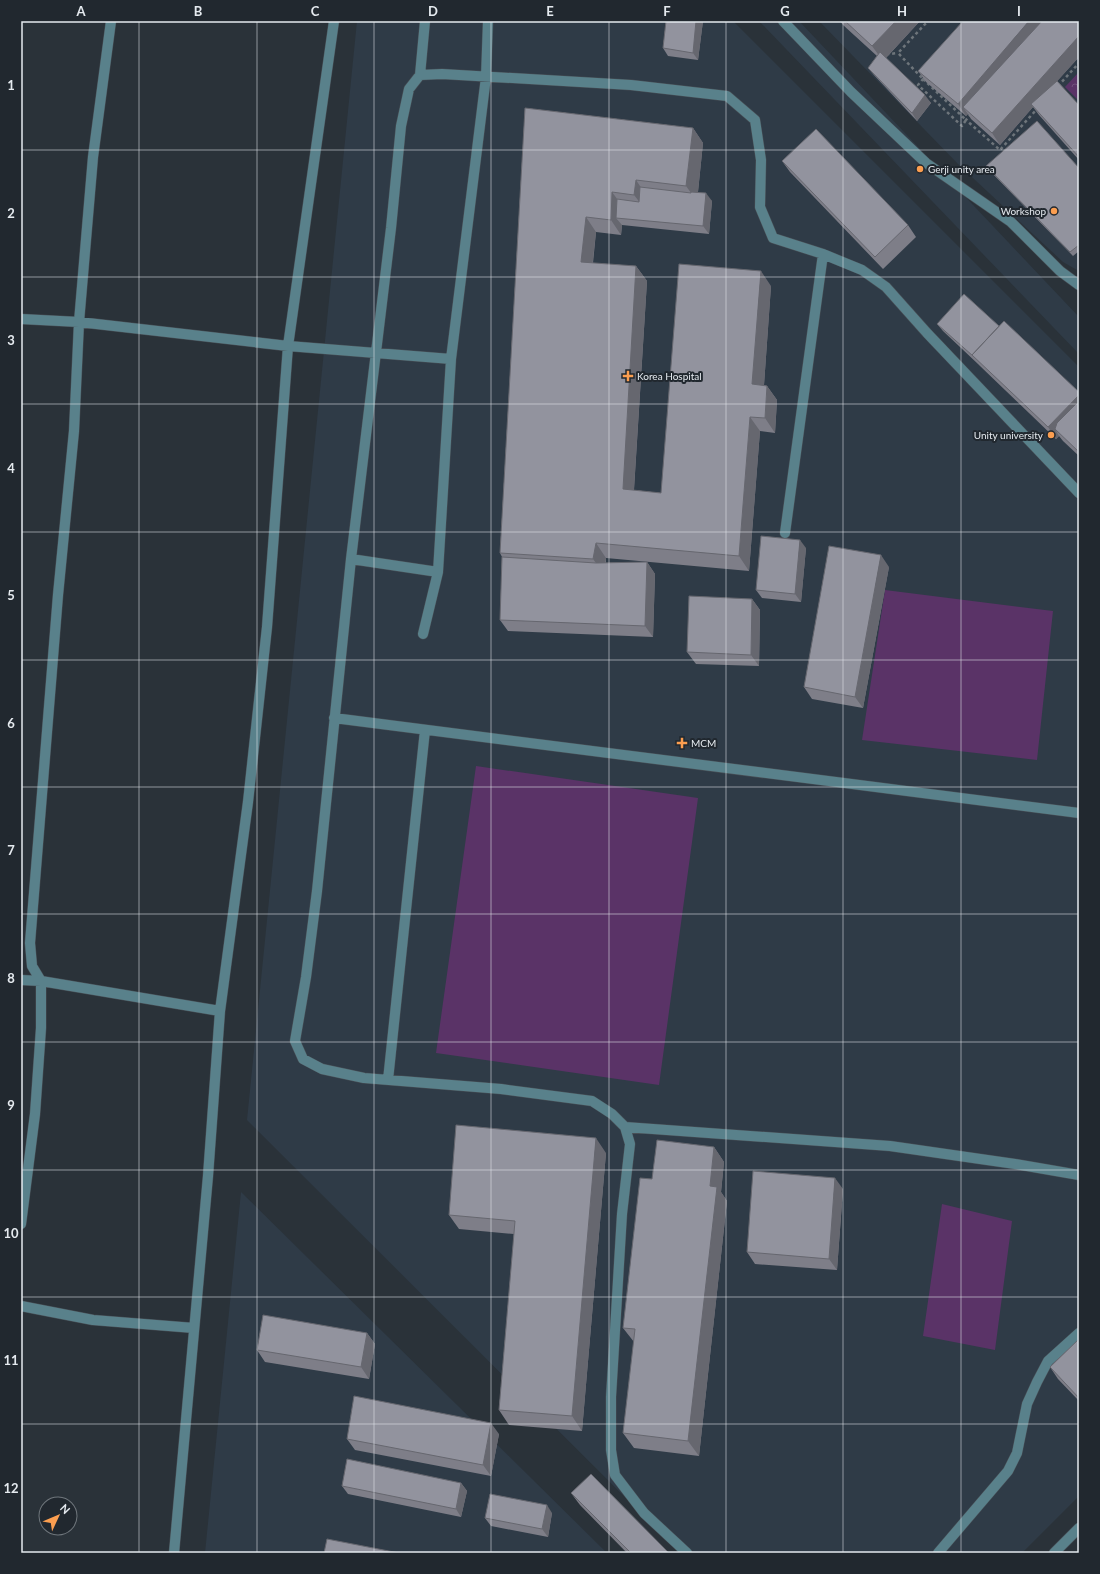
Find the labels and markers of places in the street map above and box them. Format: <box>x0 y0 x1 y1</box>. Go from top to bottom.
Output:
place label: Gerji unity area <box>928 163 995 175</box>
marker: Gerji unity area <box>915 164 925 174</box>
place label: Workshop <box>1001 205 1046 217</box>
marker: Workshop <box>1049 206 1059 216</box>
marker: Korea Hospital <box>622 370 634 382</box>
place label: Korea Hospital <box>637 370 702 382</box>
place label: Unity university <box>974 429 1044 441</box>
marker: Unity university <box>1046 430 1056 440</box>
marker: MCM <box>676 737 688 749</box>
place label: MCM <box>691 737 716 749</box>

